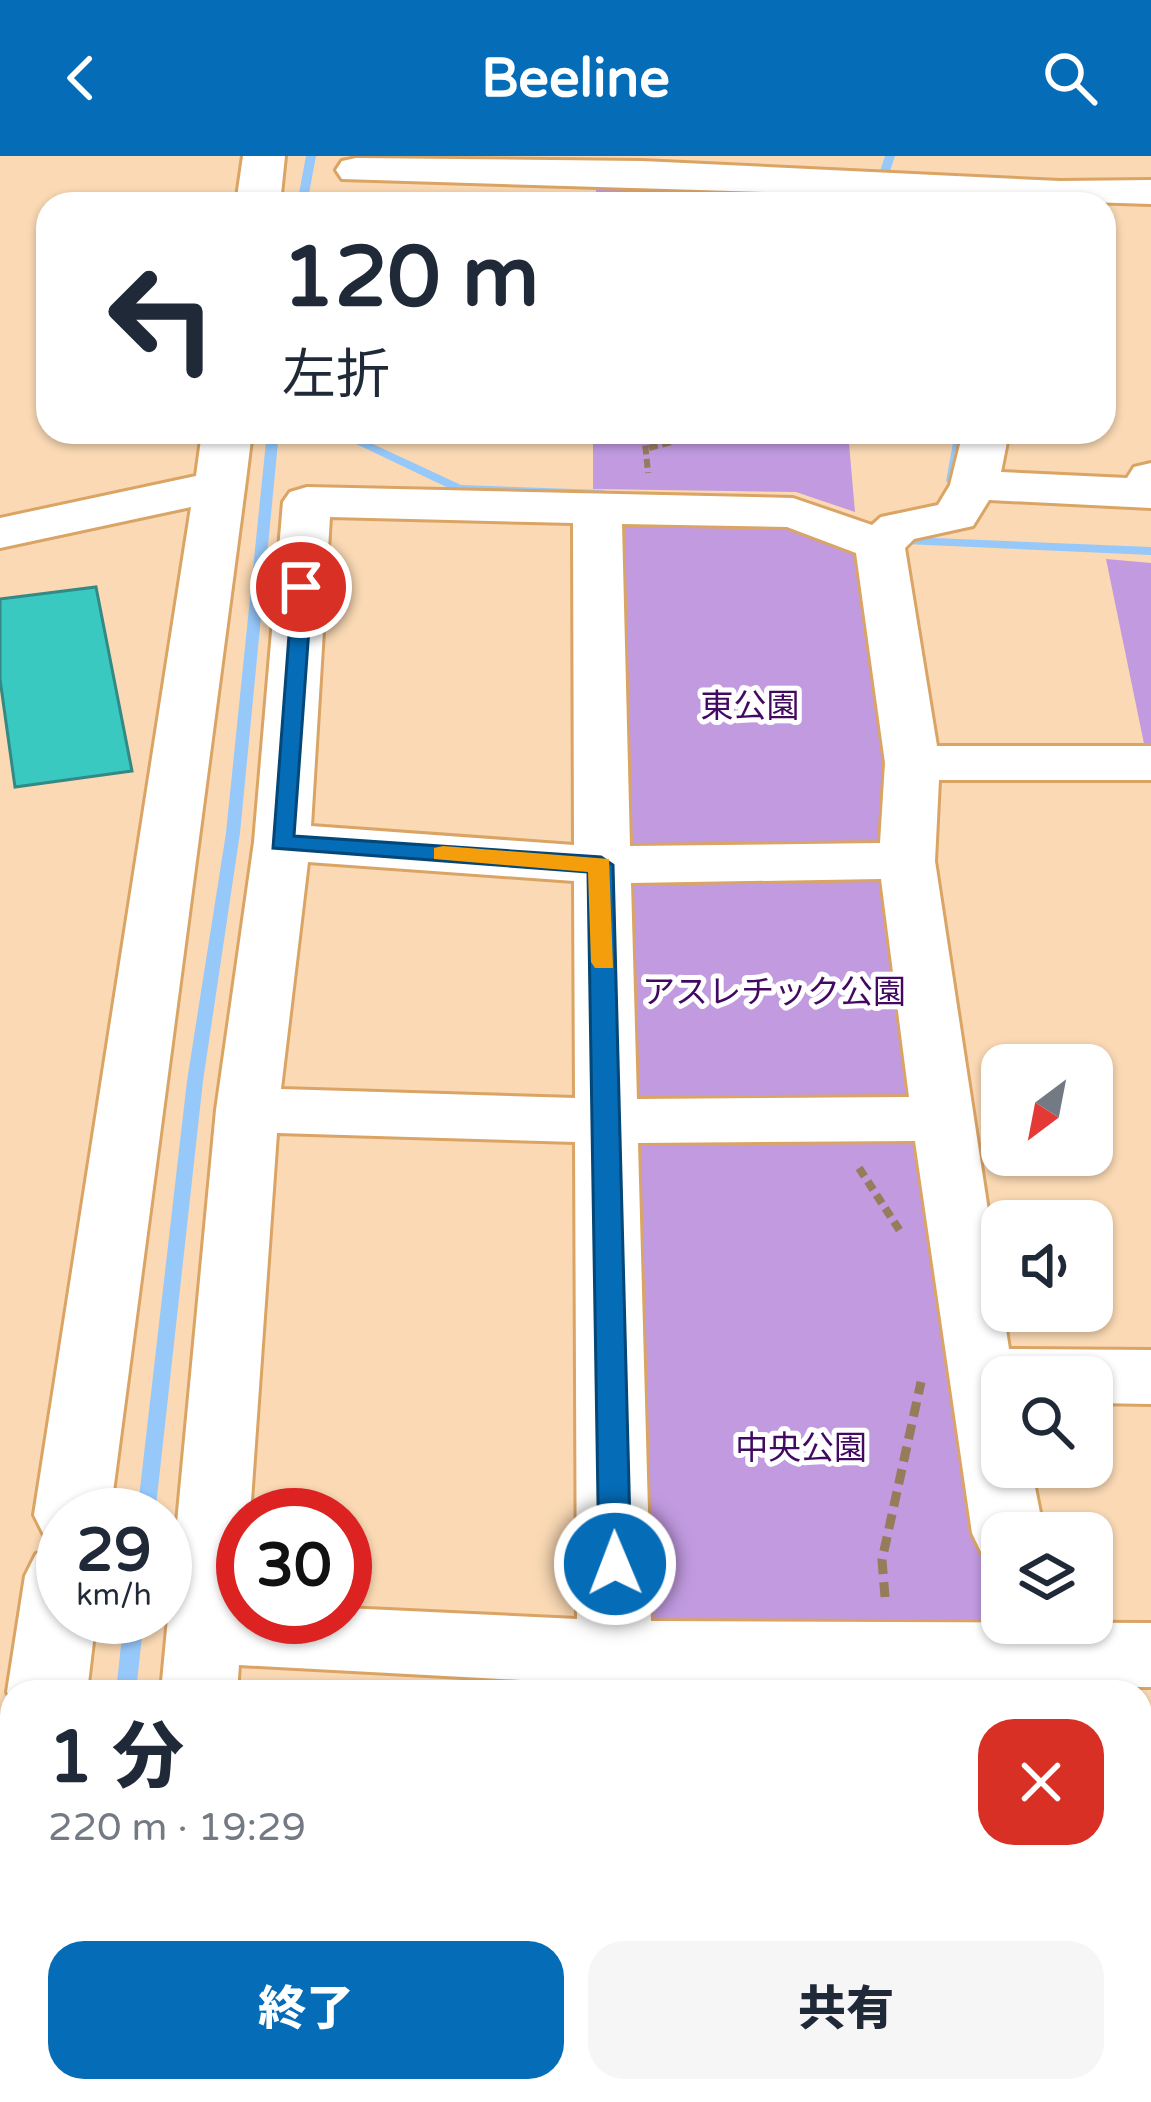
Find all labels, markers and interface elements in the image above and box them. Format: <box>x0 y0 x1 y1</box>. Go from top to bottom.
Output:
icon: back <box>48 45 114 111</box>
icon: search <box>1037 45 1103 111</box>
text: Beeline <box>481 46 670 111</box>
text: 120 m <box>282 228 539 329</box>
icon: left <box>84 240 240 396</box>
text: 左折 <box>282 343 390 408</box>
pin <box>250 536 352 638</box>
icon: arrive <box>268 554 334 620</box>
park label: 東公園 <box>701 687 800 726</box>
park label: アスレチック公園 <box>642 973 906 1012</box>
north arrow <box>981 1044 1113 1176</box>
map controls <box>981 1044 1113 1644</box>
button: sound <box>981 1200 1113 1332</box>
button: search <box>981 1356 1113 1488</box>
park label: 中央公園 <box>735 1429 867 1468</box>
speed limit sign: 30 <box>216 1488 372 1644</box>
position arrow <box>552 1501 678 1627</box>
button: layers <box>981 1512 1113 1644</box>
text: 29 <box>76 1515 152 1587</box>
text: km/h <box>76 1577 152 1614</box>
text: 1 分 <box>48 1715 184 1802</box>
button: close <box>978 1719 1104 1845</box>
text: 220 m · 19:29 <box>48 1804 306 1851</box>
button: 終了 <box>48 1941 564 2079</box>
button: 共有 <box>588 1941 1104 2079</box>

